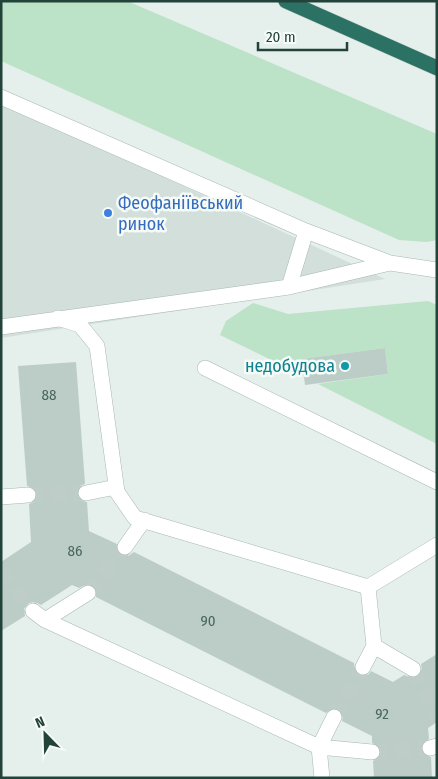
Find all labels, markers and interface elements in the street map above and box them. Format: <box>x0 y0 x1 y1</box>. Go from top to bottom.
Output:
scale bar <box>258 20 347 52</box>
text: 20 m <box>266 28 296 46</box>
place label: Феофаніївський ринок <box>118 192 243 235</box>
marker: Феофаніївський ринок <box>102 207 114 219</box>
place label: недобудова <box>245 355 335 377</box>
marker: недобудова <box>339 360 351 372</box>
house number: 88 <box>41 386 57 404</box>
house number: 86 <box>68 542 82 560</box>
house number: 90 <box>200 612 216 630</box>
house number: 92 <box>375 705 389 723</box>
north arrow <box>20 709 70 759</box>
text: N <box>33 713 47 732</box>

